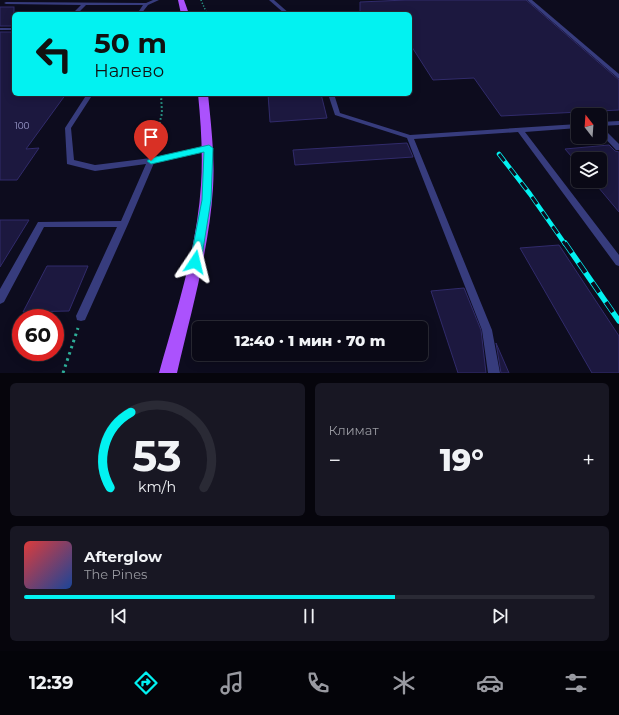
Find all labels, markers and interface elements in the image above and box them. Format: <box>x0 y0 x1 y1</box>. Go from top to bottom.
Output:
text: 50 m <box>94 26 167 60</box>
icon: left <box>28 28 80 80</box>
text: Налево <box>94 60 164 82</box>
north arrow <box>571 108 607 144</box>
map controls <box>571 108 607 188</box>
house number: 100 <box>14 120 30 131</box>
pin <box>134 120 168 161</box>
icon: arrive <box>140 126 162 148</box>
button: layers <box>571 152 607 188</box>
position arrow <box>174 241 216 283</box>
speed limit sign: 60 <box>12 309 64 361</box>
text: 12:40 · 1 мин · 70 m <box>235 331 385 350</box>
text: Климат <box>329 422 379 438</box>
text: 53 <box>133 430 182 480</box>
text: 19° <box>440 442 484 479</box>
text: − <box>329 447 341 474</box>
text: + <box>582 447 595 474</box>
text: km/h <box>138 477 176 495</box>
text: Afterglow <box>84 547 162 566</box>
text: The Pines <box>84 566 147 582</box>
icon: previous <box>108 605 130 627</box>
icon: pause <box>298 605 320 627</box>
icon: next <box>489 605 511 627</box>
icon: directions <box>132 669 160 697</box>
icon: music <box>218 669 246 697</box>
icon: phone <box>304 669 332 697</box>
icon: climate <box>390 669 418 697</box>
icon: car <box>476 669 504 697</box>
icon: filters <box>562 669 590 697</box>
text: 12:39 <box>29 672 74 694</box>

